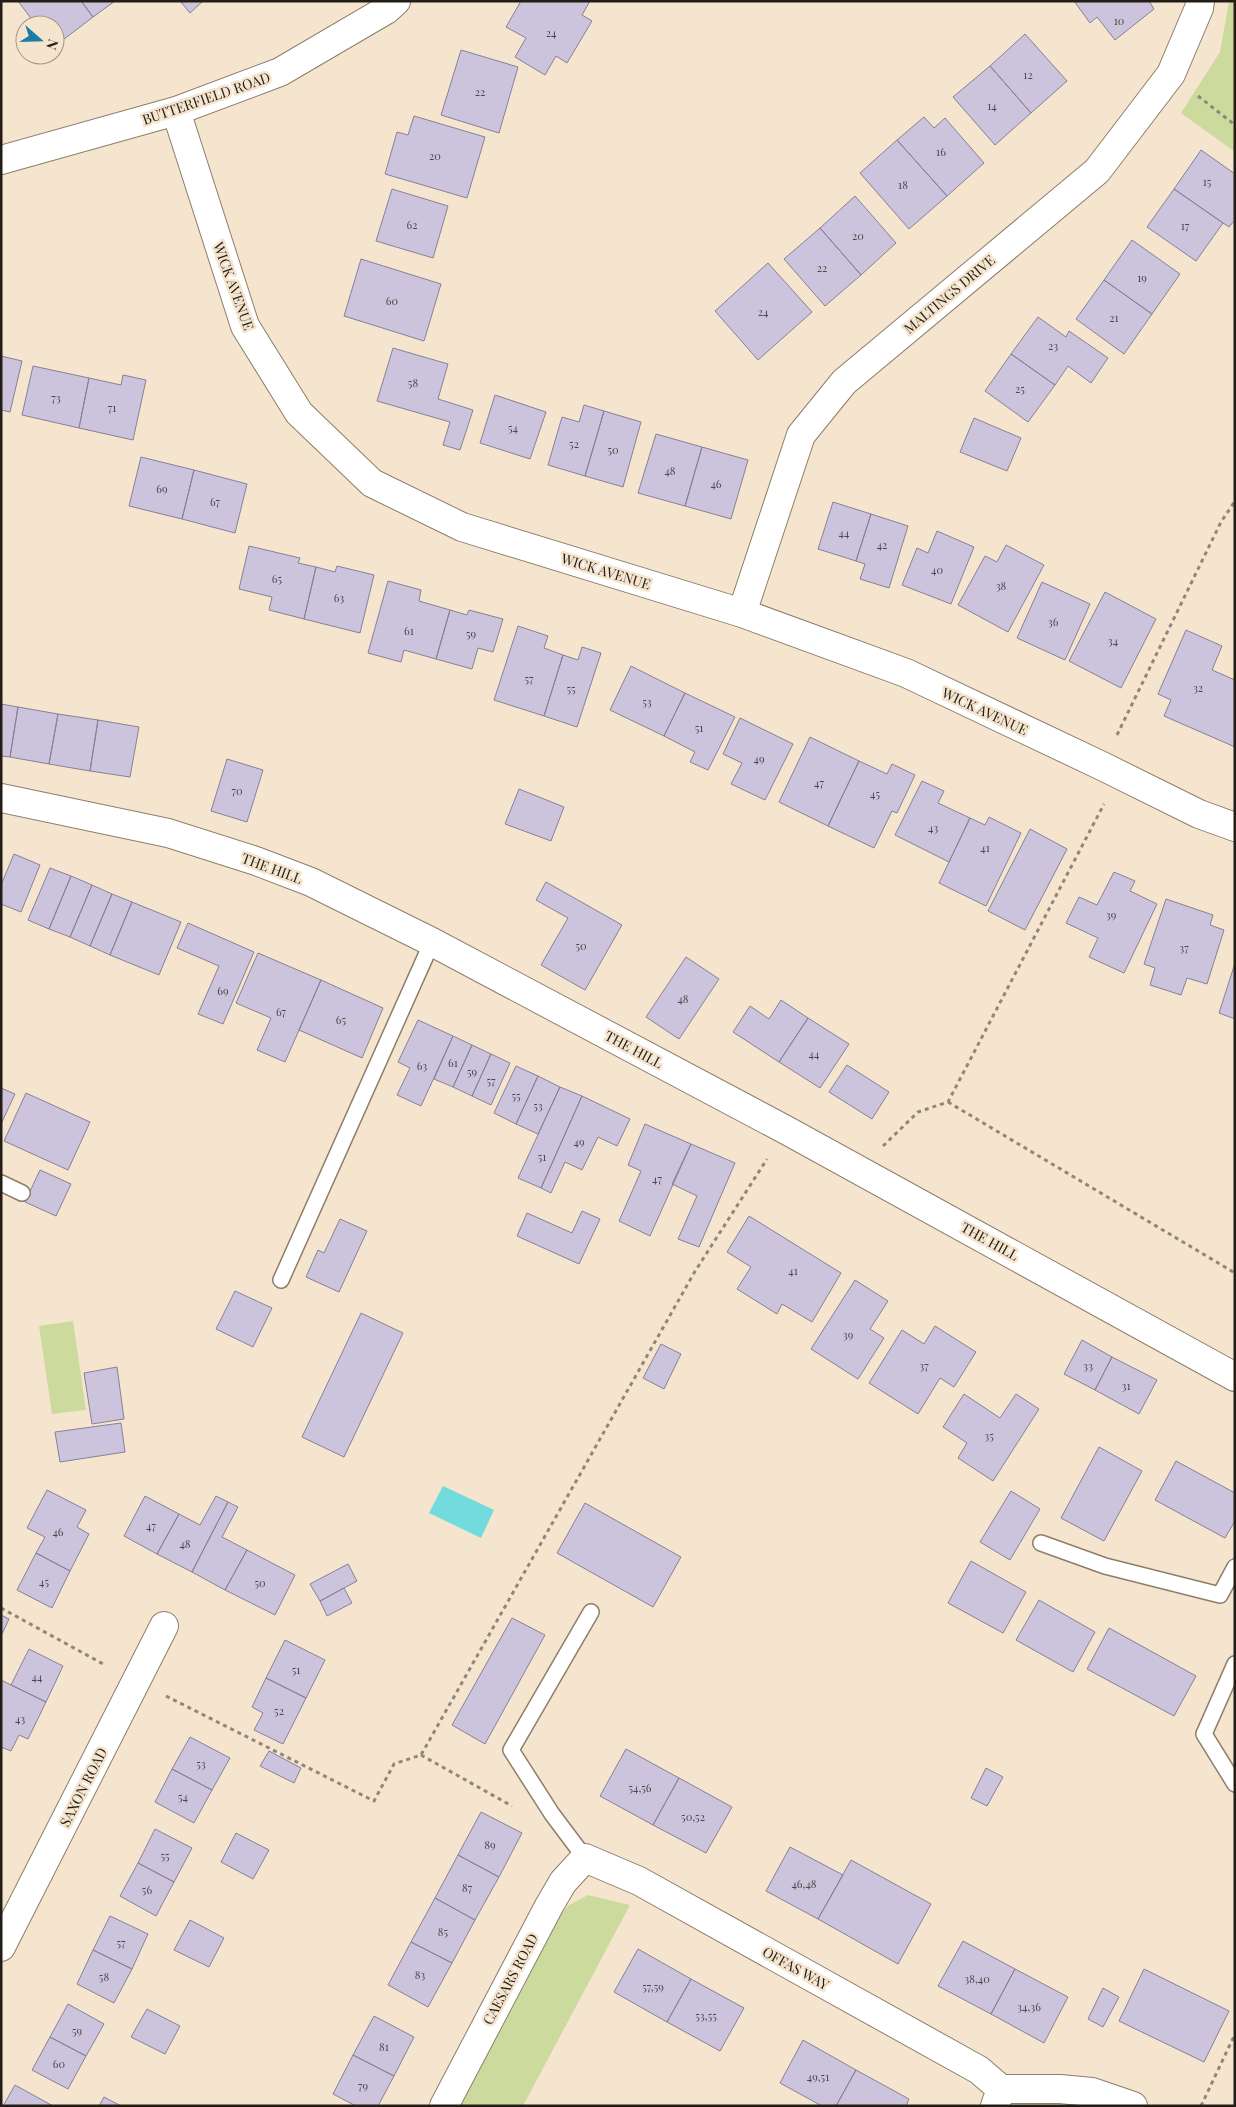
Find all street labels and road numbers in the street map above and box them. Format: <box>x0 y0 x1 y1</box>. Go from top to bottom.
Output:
street label: BUTTERFIELD ROAD <box>139 67 273 129</box>
street label: WICK AVENUE <box>209 238 259 333</box>
street label: MALTINGS DRIVE <box>900 250 998 338</box>
street label: WICK AVENUE <box>558 548 653 594</box>
street label: WICK AVENUE <box>938 682 1031 739</box>
street label: THE HILL <box>239 848 305 888</box>
street label: THE HILL <box>602 1026 666 1072</box>
street label: THE HILL <box>958 1217 1022 1265</box>
street label: SAXON ROAD <box>55 1744 111 1830</box>
street label: CAESARS ROAD <box>478 1930 542 2028</box>
street label: OFFAS WAY <box>759 1942 833 1994</box>

